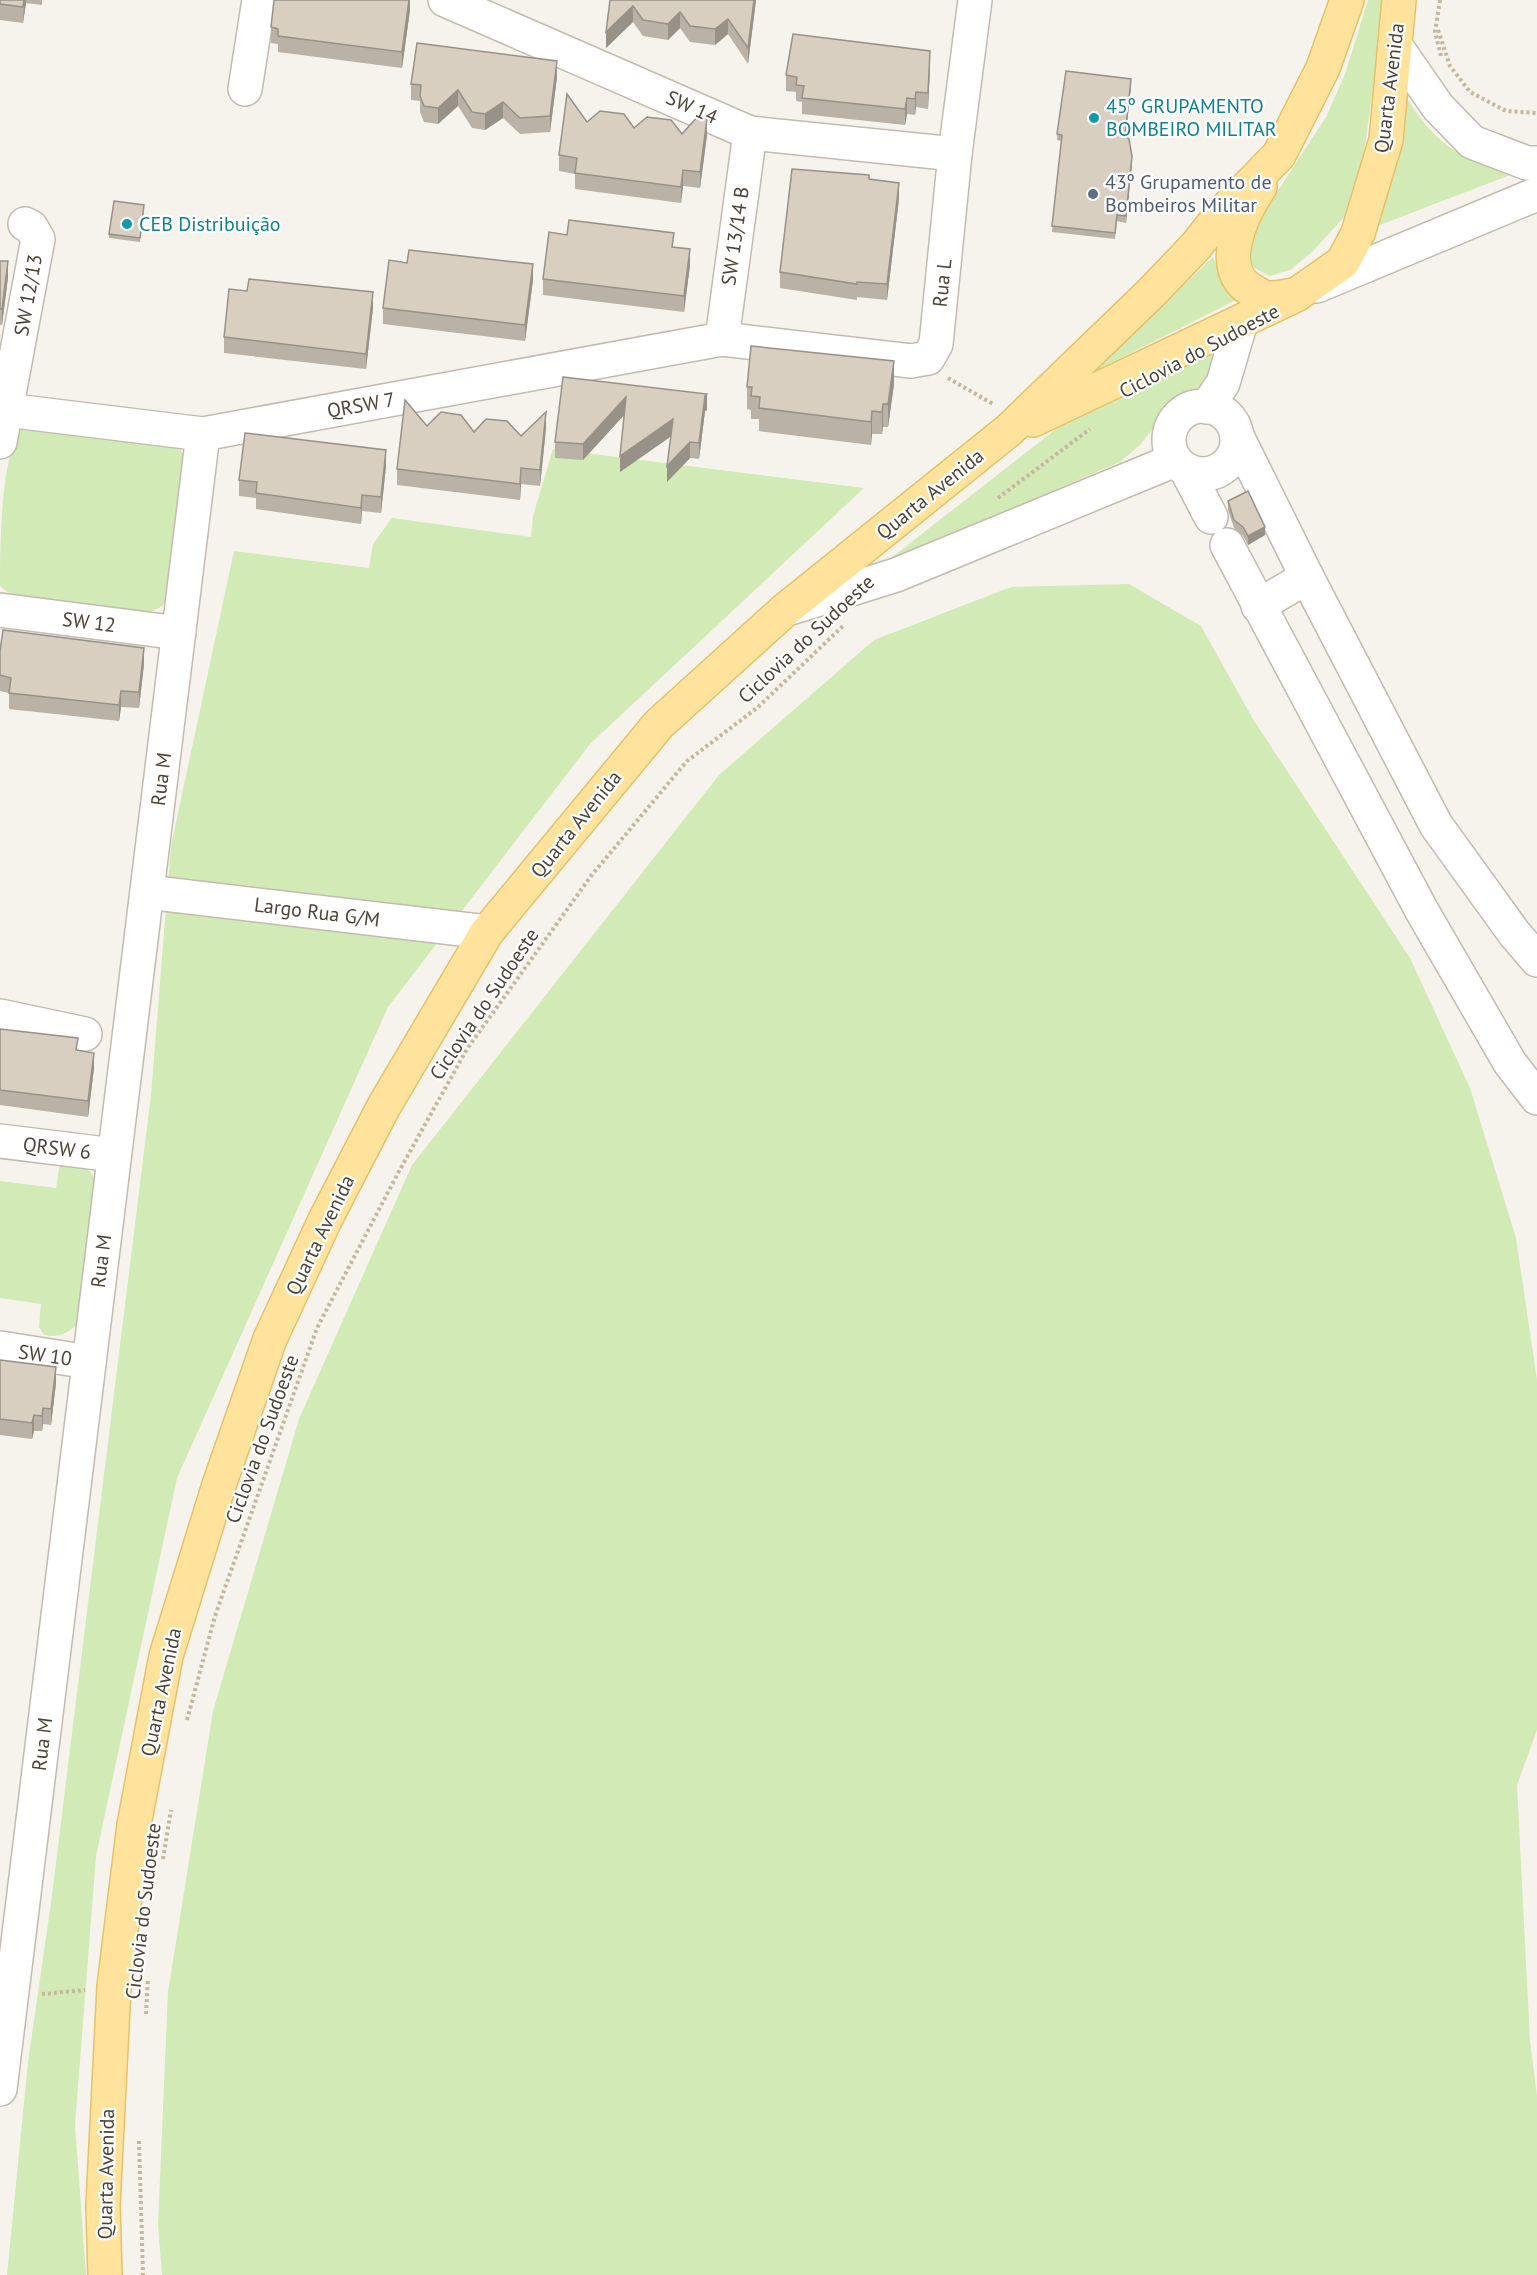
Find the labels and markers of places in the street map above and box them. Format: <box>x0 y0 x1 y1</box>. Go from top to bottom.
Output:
place label: 45º GRUPAMENTO BOMBEIRO MILITAR <box>1106 93 1277 142</box>
marker: 45º GRUPAMENTO BOMBEIRO MILITAR <box>1087 111 1101 125</box>
place label: 43º Grupamento de Bombeiros Militar <box>1105 169 1272 218</box>
marker: 43º Grupamento de Bombeiros Militar <box>1086 187 1100 201</box>
place label: CEB Distribuição <box>139 211 281 237</box>
marker: CEB Distribuição <box>120 217 134 231</box>

